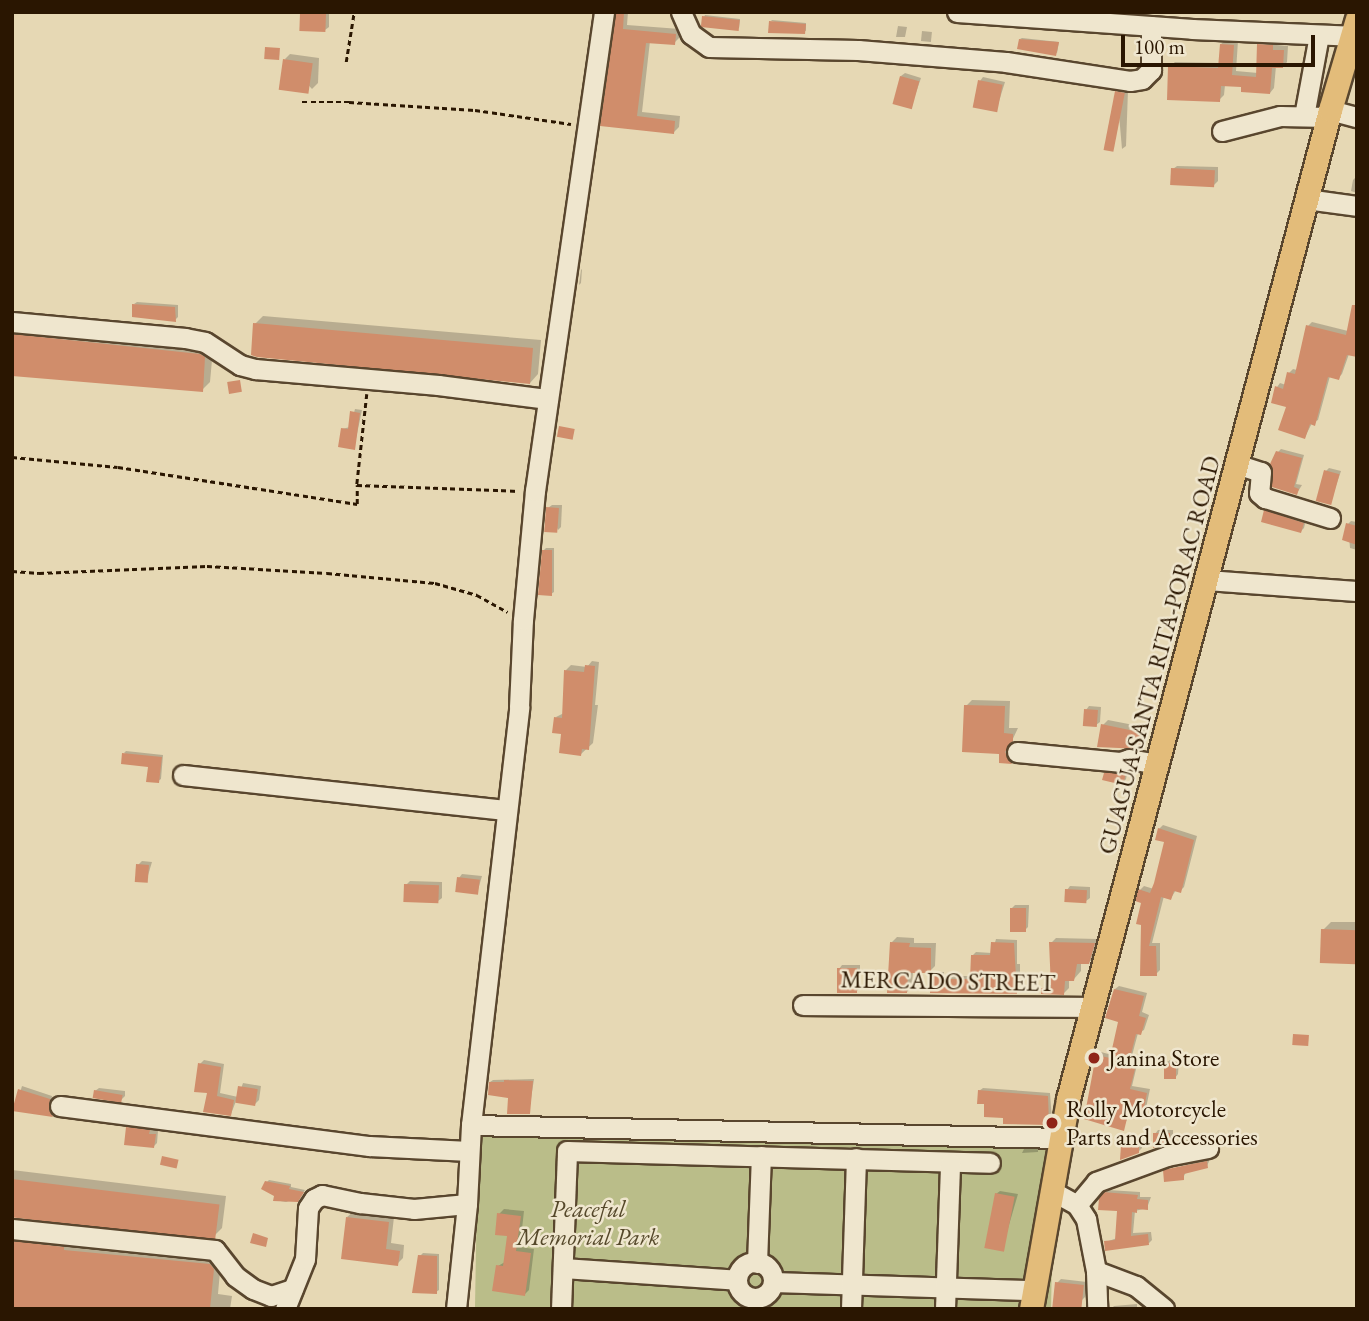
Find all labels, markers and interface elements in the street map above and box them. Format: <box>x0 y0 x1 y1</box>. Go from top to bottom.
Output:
scale bar <box>1124 21 1318 65</box>
text: 100 m <box>1134 33 1185 60</box>
street label: GUAGUA-SANTA RITA-PORAC ROAD <box>1092 453 1226 857</box>
street label: MERCADO STREET <box>840 965 1056 997</box>
place label: Janina Store <box>1108 1044 1219 1072</box>
marker: Janina Store <box>1086 1050 1102 1066</box>
place label: Rolly Motorcycle Parts and Accessories <box>1066 1095 1258 1151</box>
marker: Rolly Motorcycle Parts and Accessories <box>1044 1115 1060 1131</box>
park label: Peaceful Memorial Park <box>517 1195 659 1251</box>

